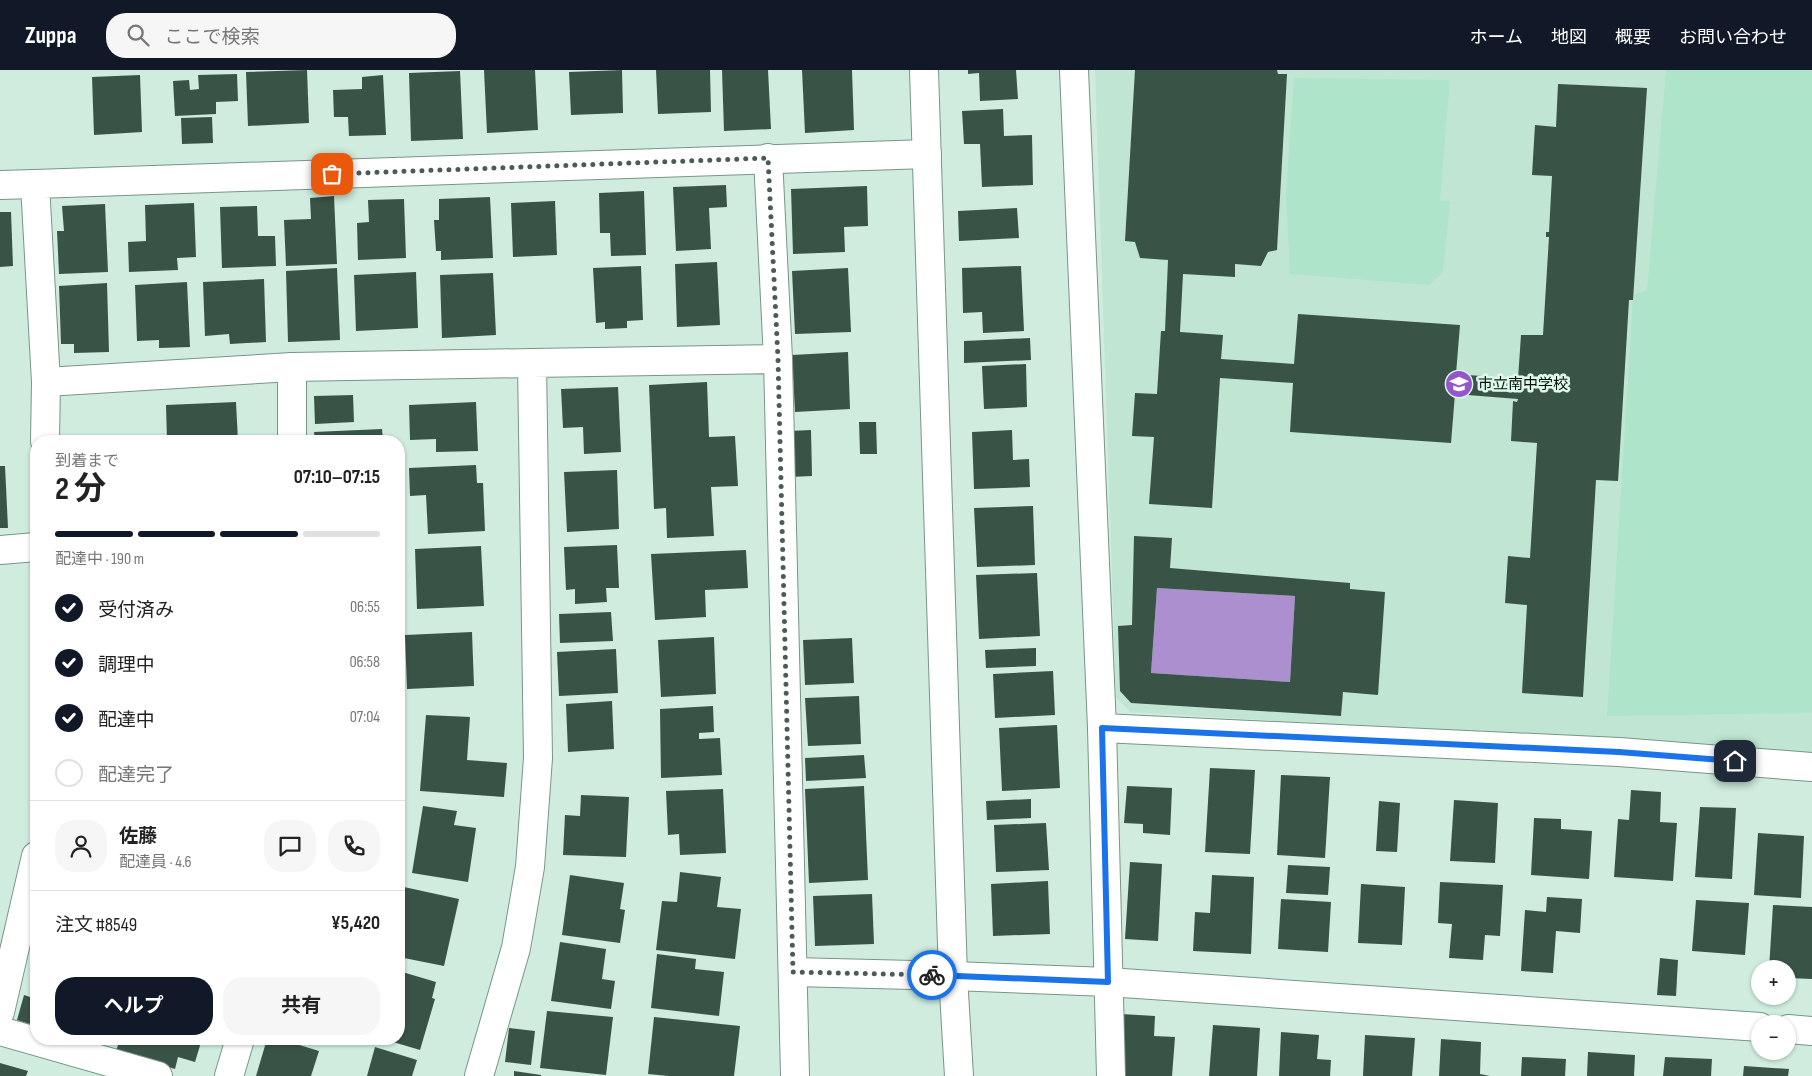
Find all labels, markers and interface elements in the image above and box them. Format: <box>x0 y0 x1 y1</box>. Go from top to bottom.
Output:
search box <box>106 13 456 58</box>
text: Zuppa <box>25 21 76 50</box>
icon: search <box>124 21 152 49</box>
text: ここで検索 <box>164 26 259 49</box>
text: ホーム <box>1470 27 1523 48</box>
text: 地図 <box>1551 27 1587 48</box>
text: 概要 <box>1615 27 1651 48</box>
text: お問い合わせ <box>1679 27 1787 48</box>
pin <box>311 153 353 195</box>
icon: bag <box>318 160 346 188</box>
school or university icon: 市立南中学校 <box>1444 369 1474 399</box>
place label: 市立南中学校 <box>1478 375 1568 394</box>
text: 到着まで <box>55 452 119 471</box>
text: 07:10–07:15 <box>294 466 380 489</box>
text: 2 分 <box>55 470 106 509</box>
text: 配達中 · 190 m <box>55 550 144 569</box>
icon: check <box>55 594 83 622</box>
text: 06:55 <box>350 598 380 617</box>
text: 受付済み <box>98 599 174 622</box>
icon: check <box>55 649 83 677</box>
text: 06:58 <box>349 653 380 672</box>
text: 調理中 <box>98 654 155 677</box>
icon: check <box>55 704 83 732</box>
text: 07:04 <box>350 708 380 727</box>
text: 配達中 <box>98 709 155 732</box>
pin <box>1714 740 1756 782</box>
icon: home <box>1721 747 1749 775</box>
text: 配達完了 <box>98 764 174 787</box>
button: person <box>55 820 107 872</box>
button: chat <box>264 820 316 872</box>
button: phone <box>328 820 380 872</box>
text: 佐藤 <box>119 825 157 848</box>
text: 配達員 · 4.6 <box>119 853 192 872</box>
text: ¥5,420 <box>331 912 380 935</box>
text: 注文 #8549 <box>55 914 137 937</box>
courier <box>907 950 957 1000</box>
map controls <box>1751 960 1796 1060</box>
button: + <box>1751 960 1796 1005</box>
icon: bike <box>918 961 946 989</box>
button: ヘルプ <box>55 977 213 1035</box>
button: 共有 <box>223 977 380 1035</box>
button: − <box>1751 1015 1796 1060</box>

